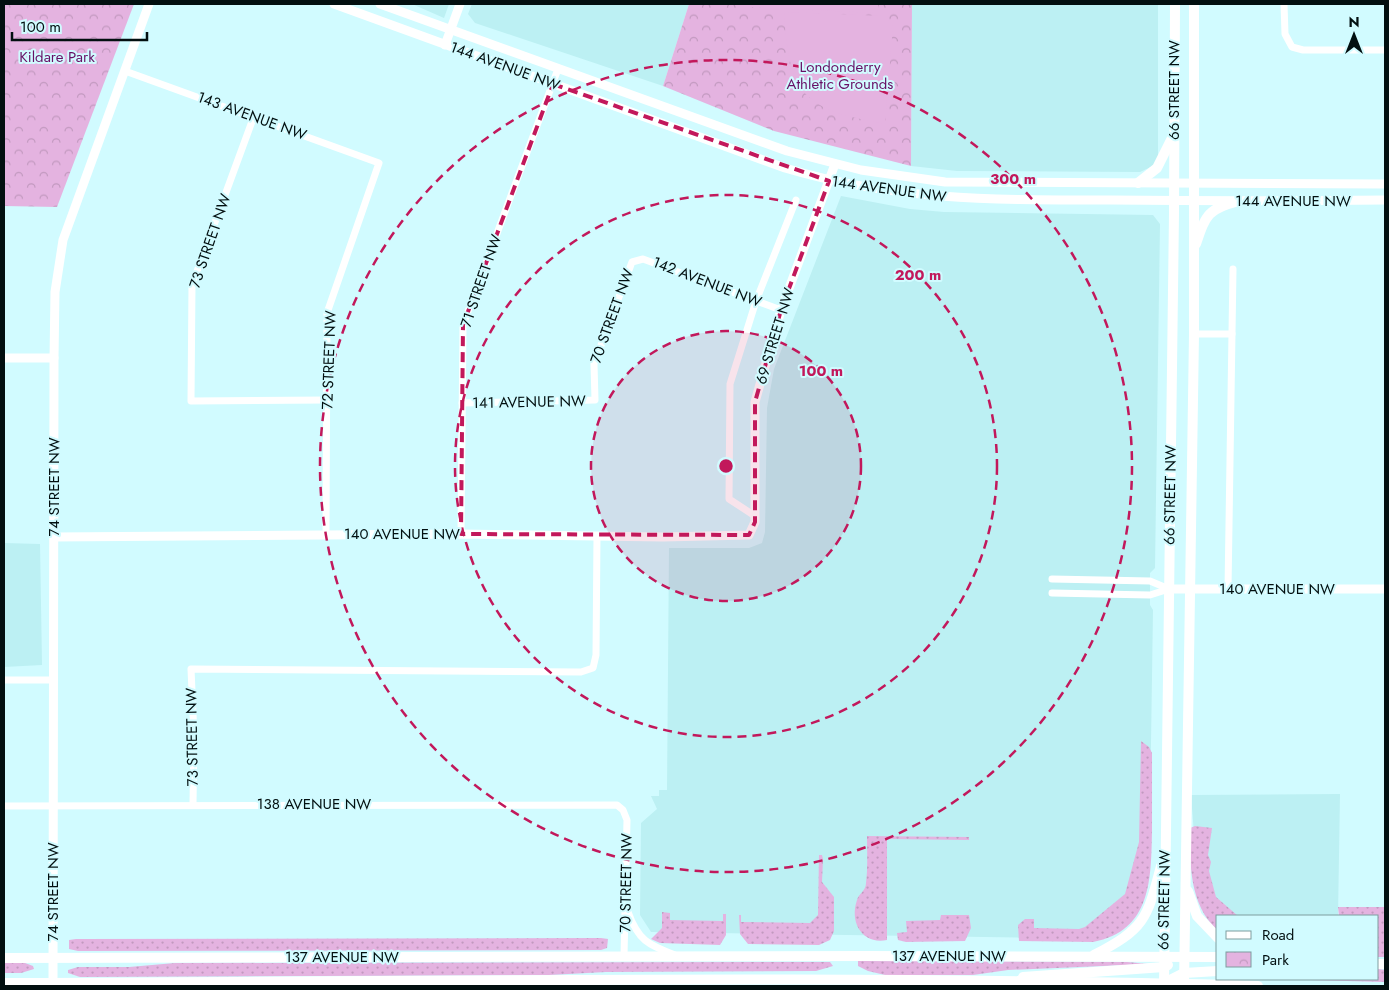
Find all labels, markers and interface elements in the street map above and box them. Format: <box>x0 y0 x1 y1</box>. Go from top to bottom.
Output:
scale bar <box>12 10 148 42</box>
north arrow <box>1329 10 1379 60</box>
text: N <box>1348 12 1360 32</box>
text: 100 m <box>20 16 61 38</box>
street label: 144 AVENUE NW <box>447 36 563 96</box>
street label: 66 STREET NW <box>1163 40 1185 140</box>
park label: Kildare Park <box>19 46 95 68</box>
park label: Londonderry Athletic Grounds <box>787 56 893 95</box>
street label: 143 AVENUE NW <box>194 86 310 146</box>
text: 300 m <box>990 168 1036 190</box>
street label: 144 AVENUE NW <box>830 170 948 208</box>
street label: 144 AVENUE NW <box>1235 190 1351 212</box>
street label: 73 STREET NW <box>184 191 236 291</box>
street label: 71 STREET NW <box>455 231 507 331</box>
street label: 142 AVENUE NW <box>649 251 765 313</box>
text: 200 m <box>895 264 941 286</box>
street label: 70 STREET NW <box>585 265 639 366</box>
street label: 69 STREET NW <box>750 285 800 387</box>
street label: 72 STREET NW <box>316 310 342 410</box>
text: 100 m <box>799 360 843 382</box>
street label: 141 AVENUE NW <box>472 390 586 414</box>
street label: 74 STREET NW <box>43 437 65 537</box>
street label: 66 STREET NW <box>1158 445 1182 545</box>
centre of rings <box>717 457 735 475</box>
street label: 140 AVENUE NW <box>344 523 460 545</box>
street label: 140 AVENUE NW <box>1219 578 1335 600</box>
street label: 73 STREET NW <box>180 687 204 786</box>
street label: 138 AVENUE NW <box>257 793 371 815</box>
street label: 70 STREET NW <box>614 833 638 933</box>
street label: 74 STREET NW <box>42 842 64 942</box>
street label: 66 STREET NW <box>1152 850 1176 950</box>
legend <box>1216 915 1379 980</box>
text: Road <box>1262 924 1294 946</box>
street label: 137 AVENUE NW <box>892 945 1006 967</box>
street label: 137 AVENUE NW <box>285 946 399 968</box>
text: Park <box>1262 949 1289 971</box>

